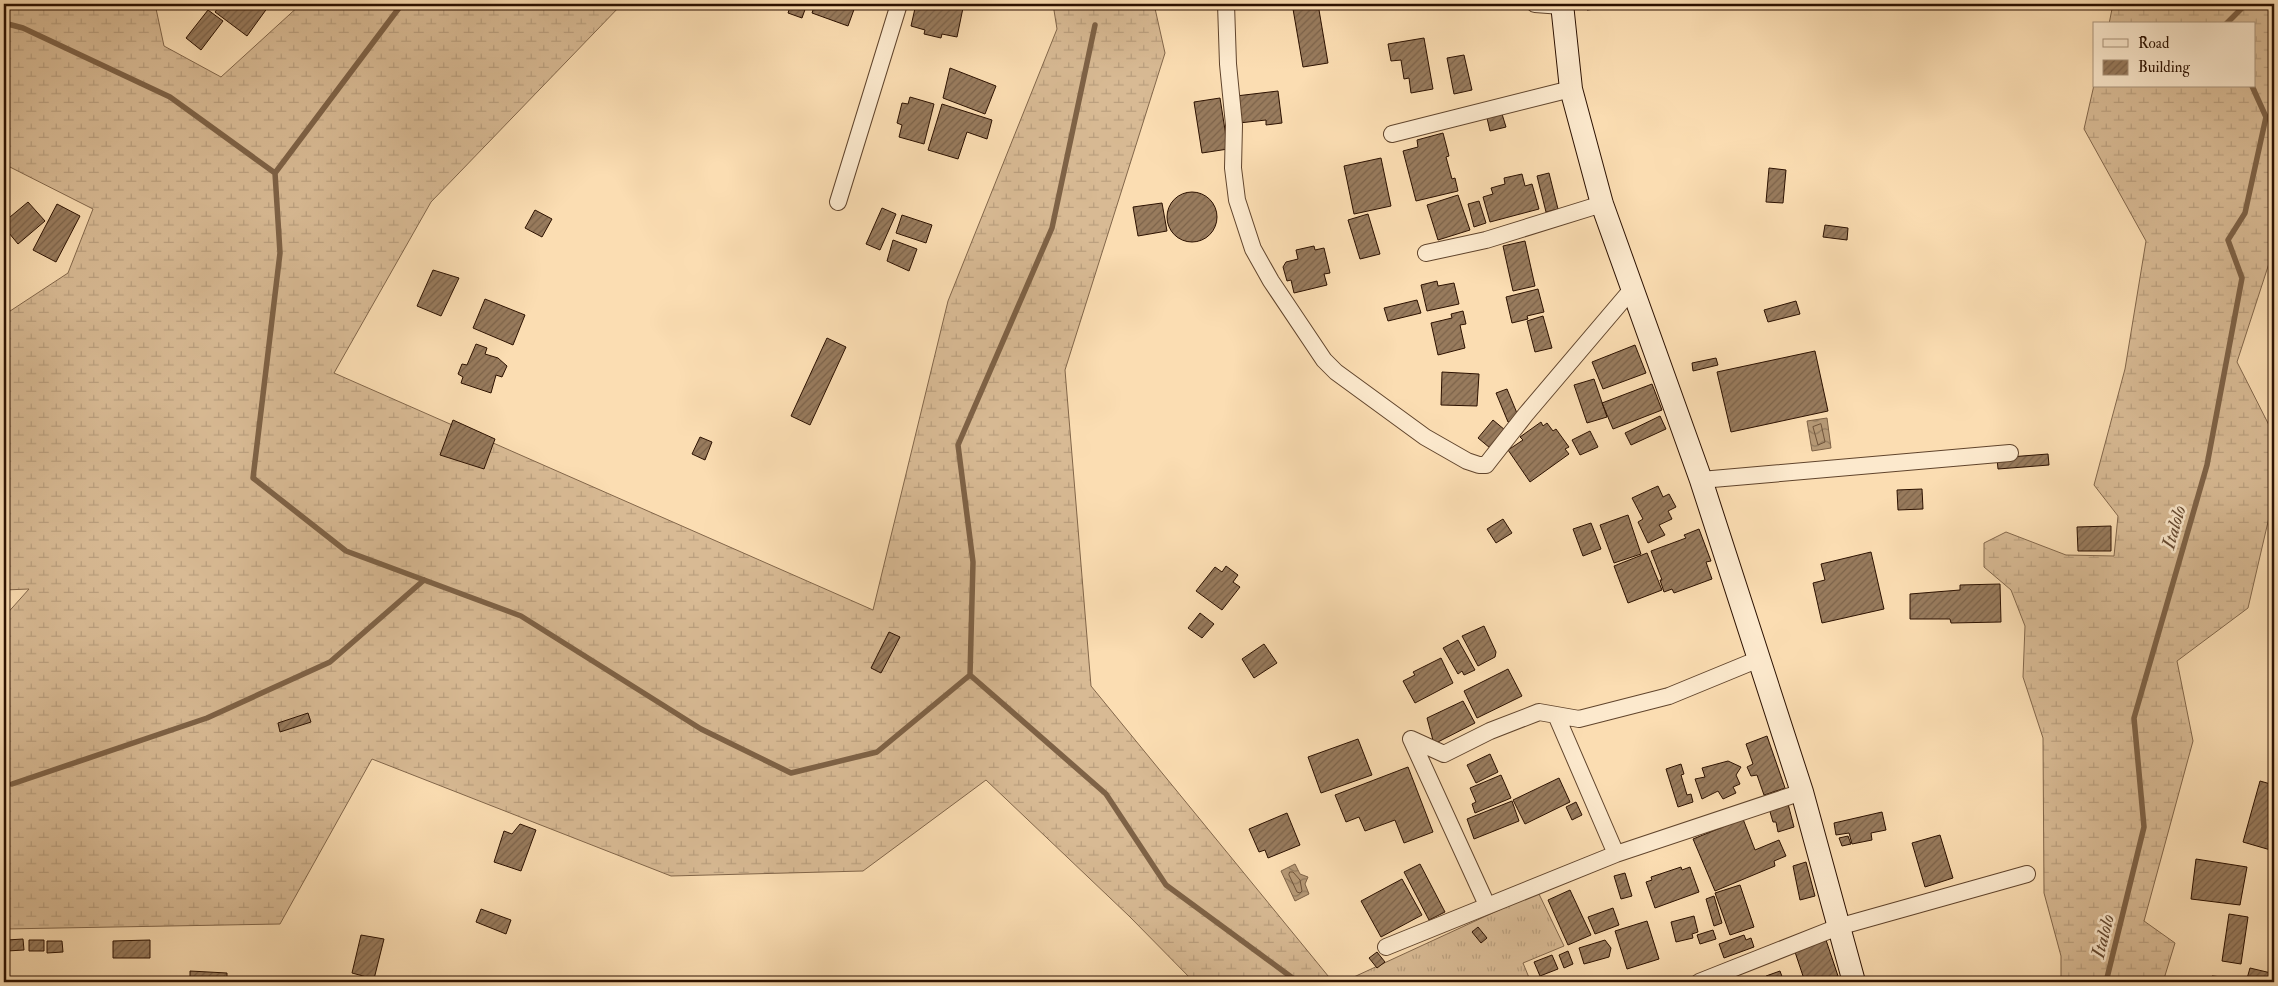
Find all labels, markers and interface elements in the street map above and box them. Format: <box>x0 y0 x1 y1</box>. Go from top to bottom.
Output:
legend <box>2093 22 2256 88</box>
text: Road <box>2138 34 2170 53</box>
text: Building <box>2138 58 2190 77</box>
water label: Italolo <box>2156 503 2192 553</box>
water label: Italolo <box>2086 912 2120 962</box>

